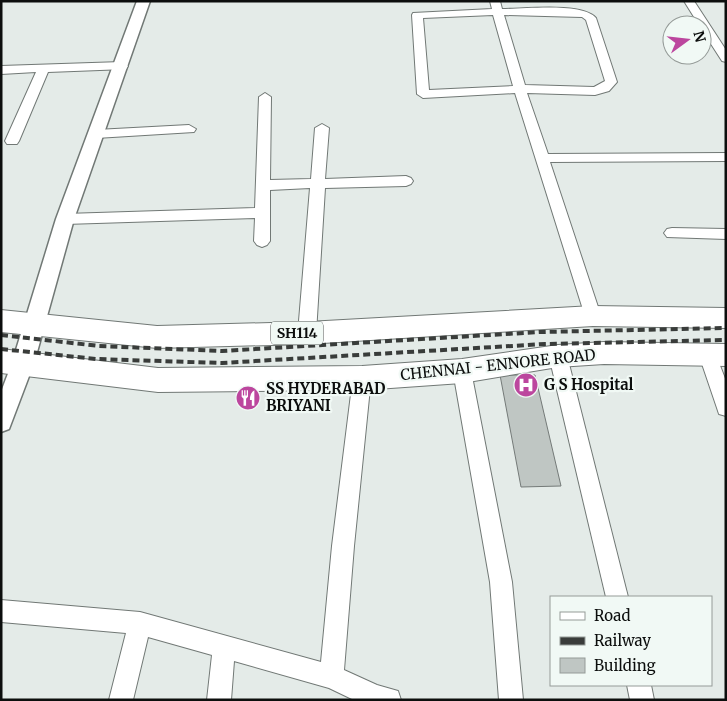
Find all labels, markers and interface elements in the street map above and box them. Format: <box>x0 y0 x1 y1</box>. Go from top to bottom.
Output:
north arrow <box>662 15 712 65</box>
text: N <box>689 29 710 44</box>
road number: SH114 <box>271 322 323 344</box>
street label: CHENNAI - ENNORE ROAD <box>399 345 596 384</box>
hospital icon: G S Hospital <box>513 372 539 398</box>
place label: G S Hospital <box>544 375 634 394</box>
place label: SS HYDERABAD BRIYANI <box>266 379 386 415</box>
restaurant icon: SS HYDERABAD BRIYANI <box>235 385 261 411</box>
legend <box>550 596 712 686</box>
text: Road <box>594 606 630 625</box>
text: Railway <box>594 631 651 650</box>
text: Building <box>594 656 656 675</box>

